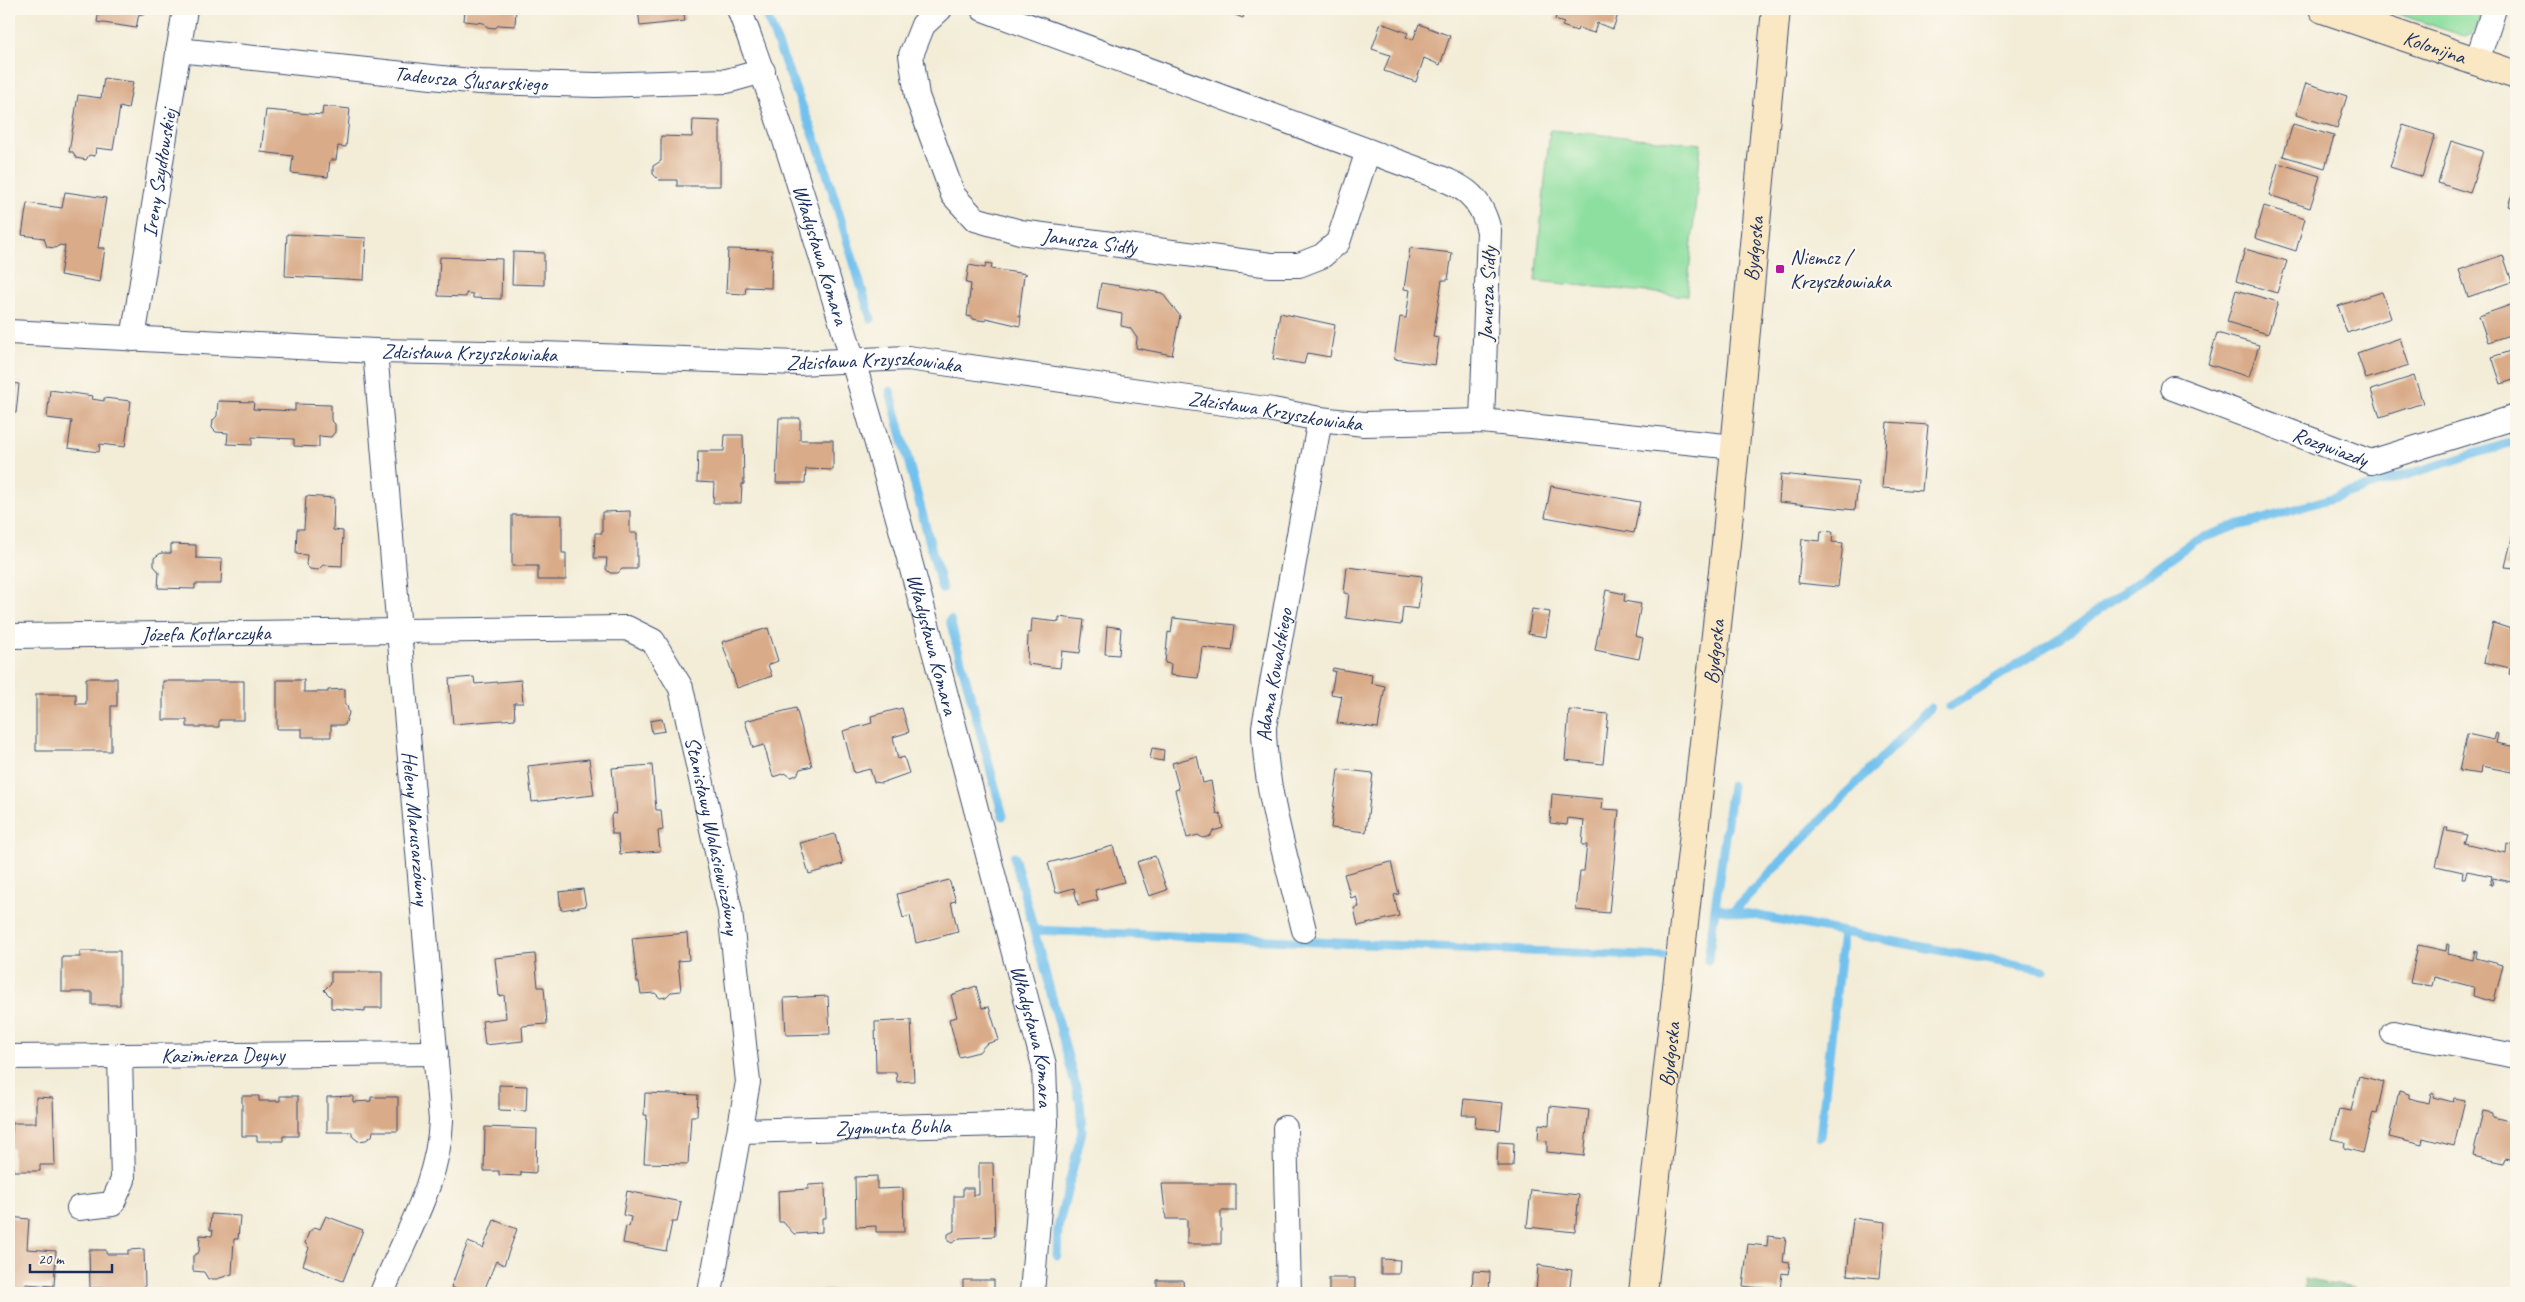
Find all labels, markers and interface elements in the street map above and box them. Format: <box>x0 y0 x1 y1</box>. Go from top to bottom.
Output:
street label: Kolonijna <box>2400 25 2471 70</box>
street label: Tadeusza Ślusarskiego <box>393 60 550 97</box>
street label: Ireny Szydłowskiej <box>136 104 183 239</box>
street label: Władysława Komara <box>787 182 855 329</box>
street label: Bydgoska <box>1738 214 1770 282</box>
street label: Janusza Sidły <box>1040 222 1140 260</box>
street label: Janusza Sidły <box>1472 244 1502 343</box>
place label: Niemcz / Krzyszkowiaka <box>1790 244 1892 294</box>
marker: Niemcz / Krzyszkowiaka <box>1774 263 1786 275</box>
street label: Zdzisława Krzyszkowiaka <box>381 338 560 368</box>
street label: Zdzisława Krzyszkowiaka <box>786 345 965 379</box>
street label: Zdzisława Krzyszkowiaka <box>1187 385 1365 437</box>
street label: Rozgwiazdy <box>2289 421 2373 473</box>
street label: Władysława Komara <box>901 571 964 719</box>
street label: Adama Kowalskiego <box>1251 605 1299 742</box>
street label: Bydgoska <box>1698 617 1731 685</box>
street label: Józefa Kotlarczyka <box>140 620 272 647</box>
street label: Stanisławy Walasiewiczówny <box>679 734 746 938</box>
street label: Heleny Marusarzówny <box>396 750 436 908</box>
street label: Władysława Komara <box>1005 962 1058 1109</box>
street label: Bydgoska <box>1653 1019 1686 1088</box>
street label: Kazimierza Deyny <box>161 1041 287 1069</box>
street label: Zygmunta Buhla <box>835 1112 953 1142</box>
scale bar <box>30 1242 112 1274</box>
text: 20 m <box>38 1250 65 1269</box>

